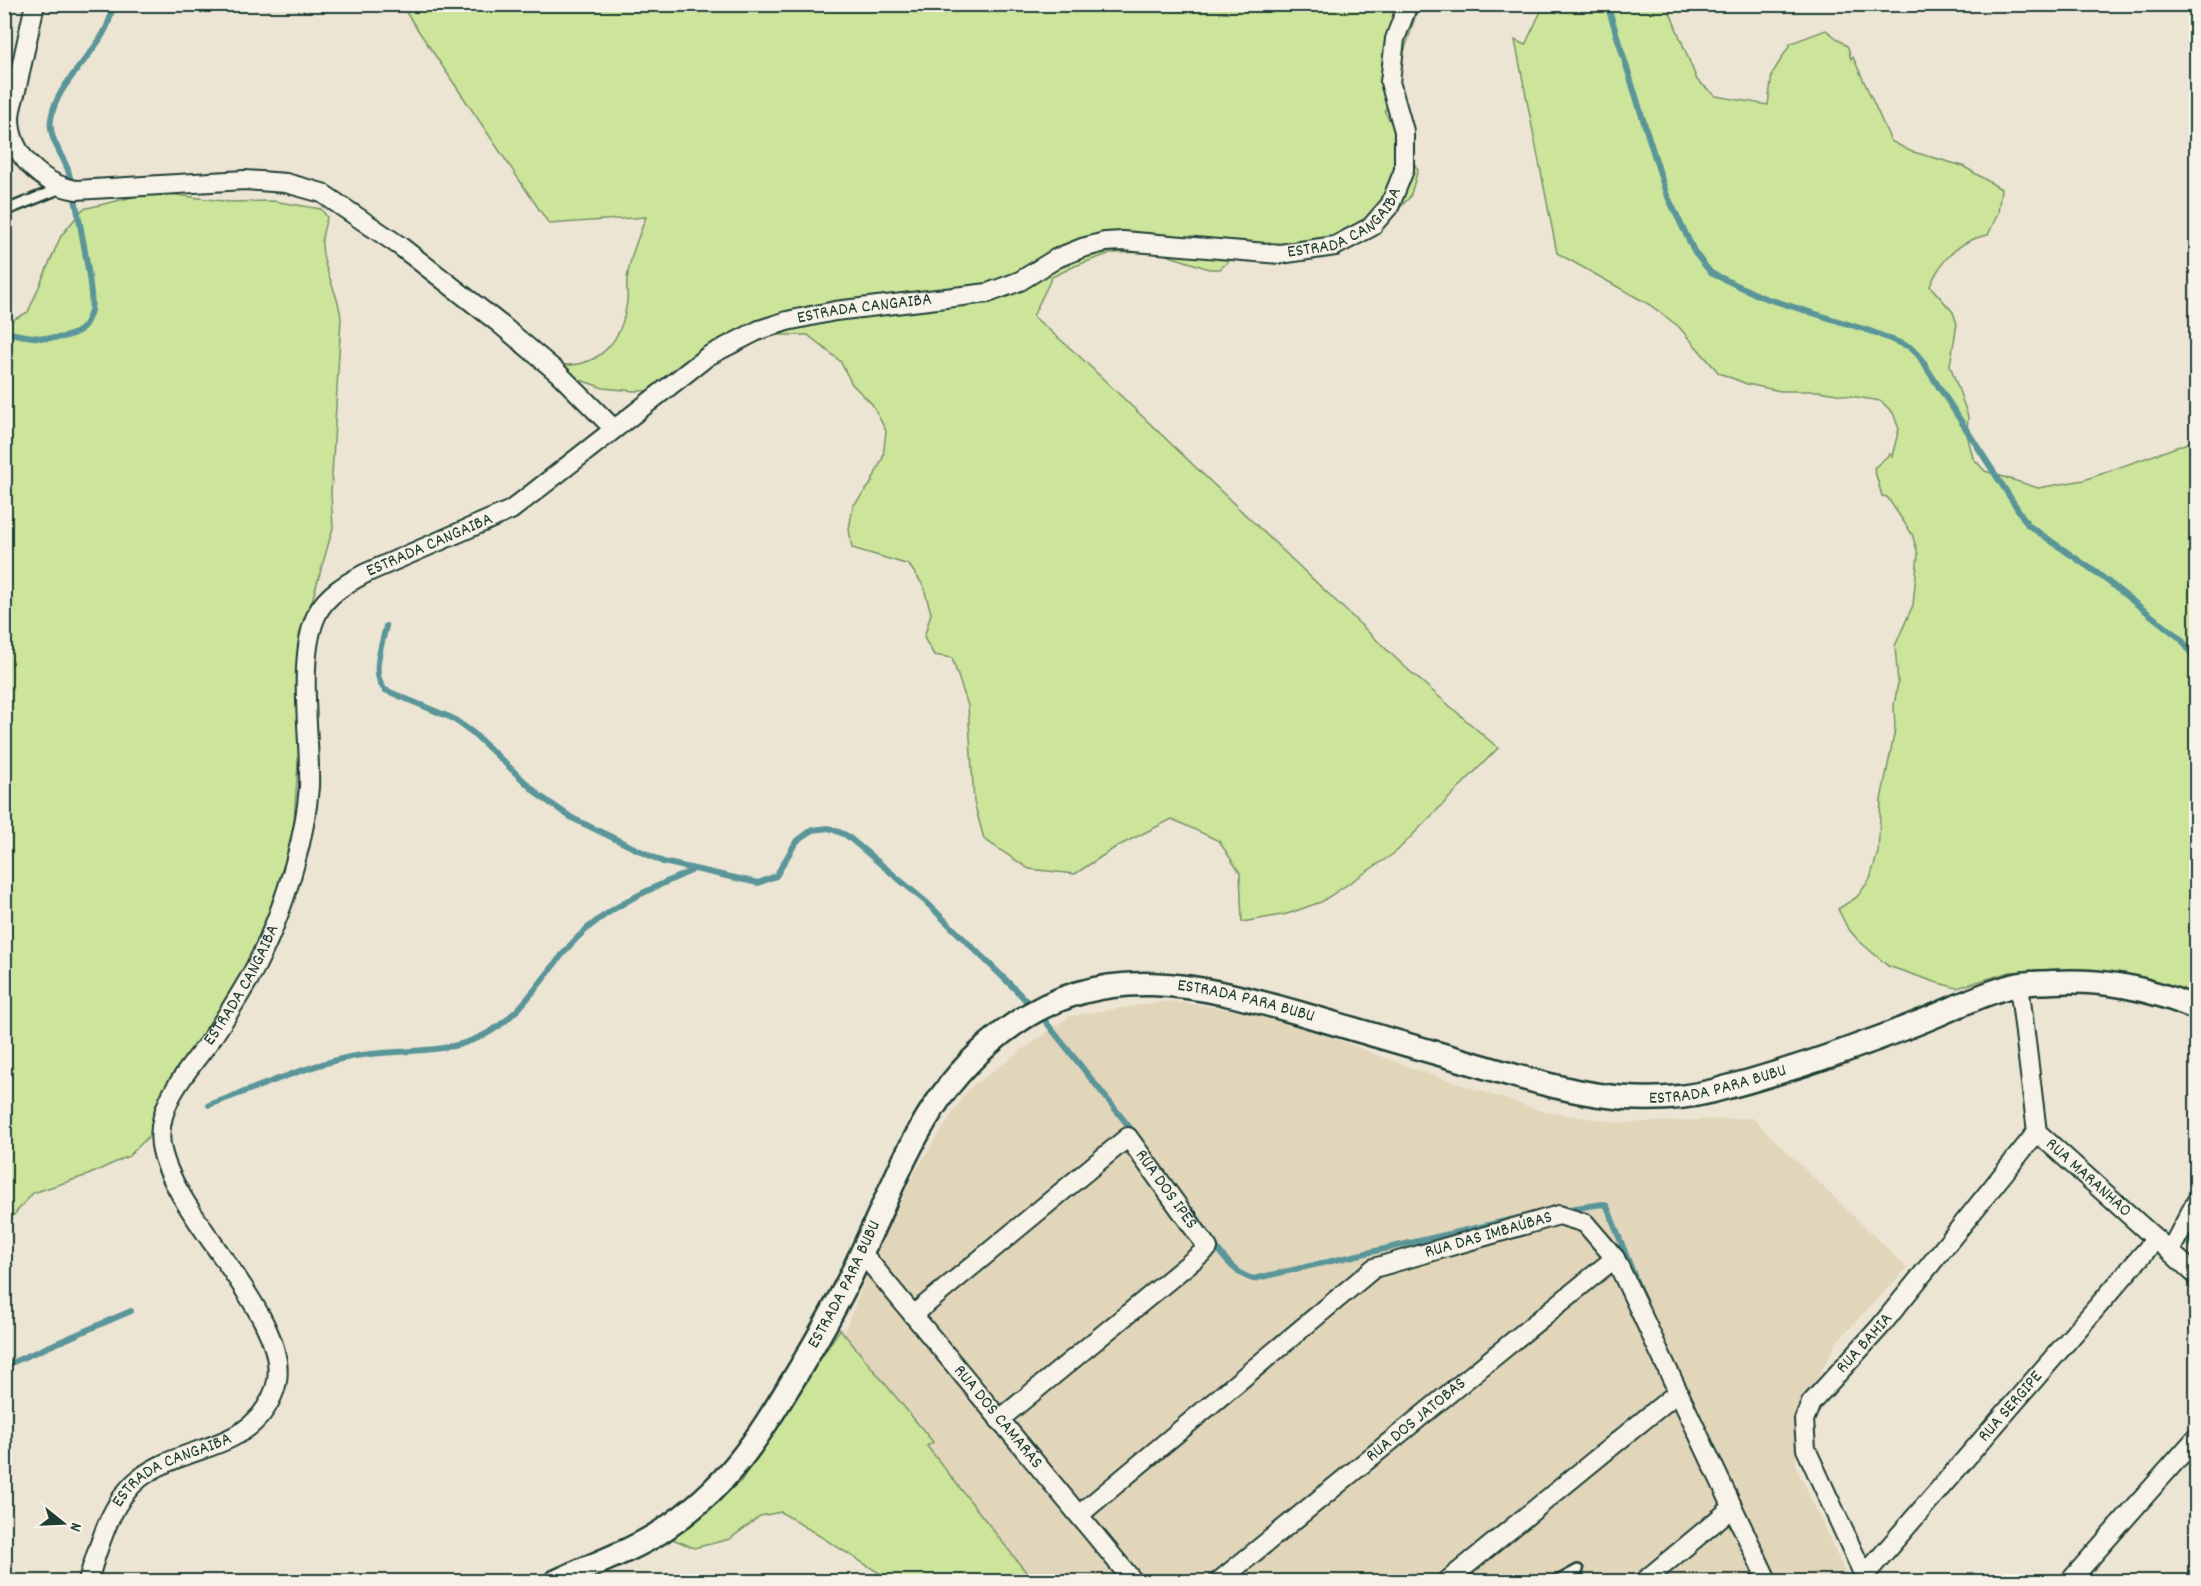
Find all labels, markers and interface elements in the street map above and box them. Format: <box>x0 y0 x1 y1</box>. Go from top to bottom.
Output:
street label: ESTRADA CANGAIBA <box>1286 184 1408 265</box>
street label: ESTRADA CANGAIBA <box>795 287 933 331</box>
street label: ESTRADA CANGAIBA <box>362 507 497 584</box>
street label: ESTRADA CANGAIBA <box>198 921 286 1051</box>
street label: ESTRADA PARA BUBU <box>1176 973 1318 1029</box>
street label: ESTRADA PARA BUBU <box>1649 1058 1790 1111</box>
street label: RUA MARANHÃO <box>2040 1133 2137 1224</box>
street label: RUA DOS IPÊS <box>1129 1145 1203 1235</box>
street label: RUA DAS IMBAÚBAS <box>1422 1205 1555 1265</box>
street label: ESTRADA PARA BUBU <box>802 1217 887 1353</box>
street label: RUA BAHIA <box>1831 1308 1899 1380</box>
street label: RUA DOS CAMARÁS <box>947 1360 1048 1475</box>
street label: RUA SERGIPE <box>1973 1365 2049 1448</box>
street label: RUA DOS JATOBÁS <box>1361 1372 1472 1469</box>
street label: ESTRADA CANGAIBA <box>106 1427 236 1512</box>
north arrow <box>33 1493 93 1553</box>
text: N <box>63 1520 87 1534</box>

